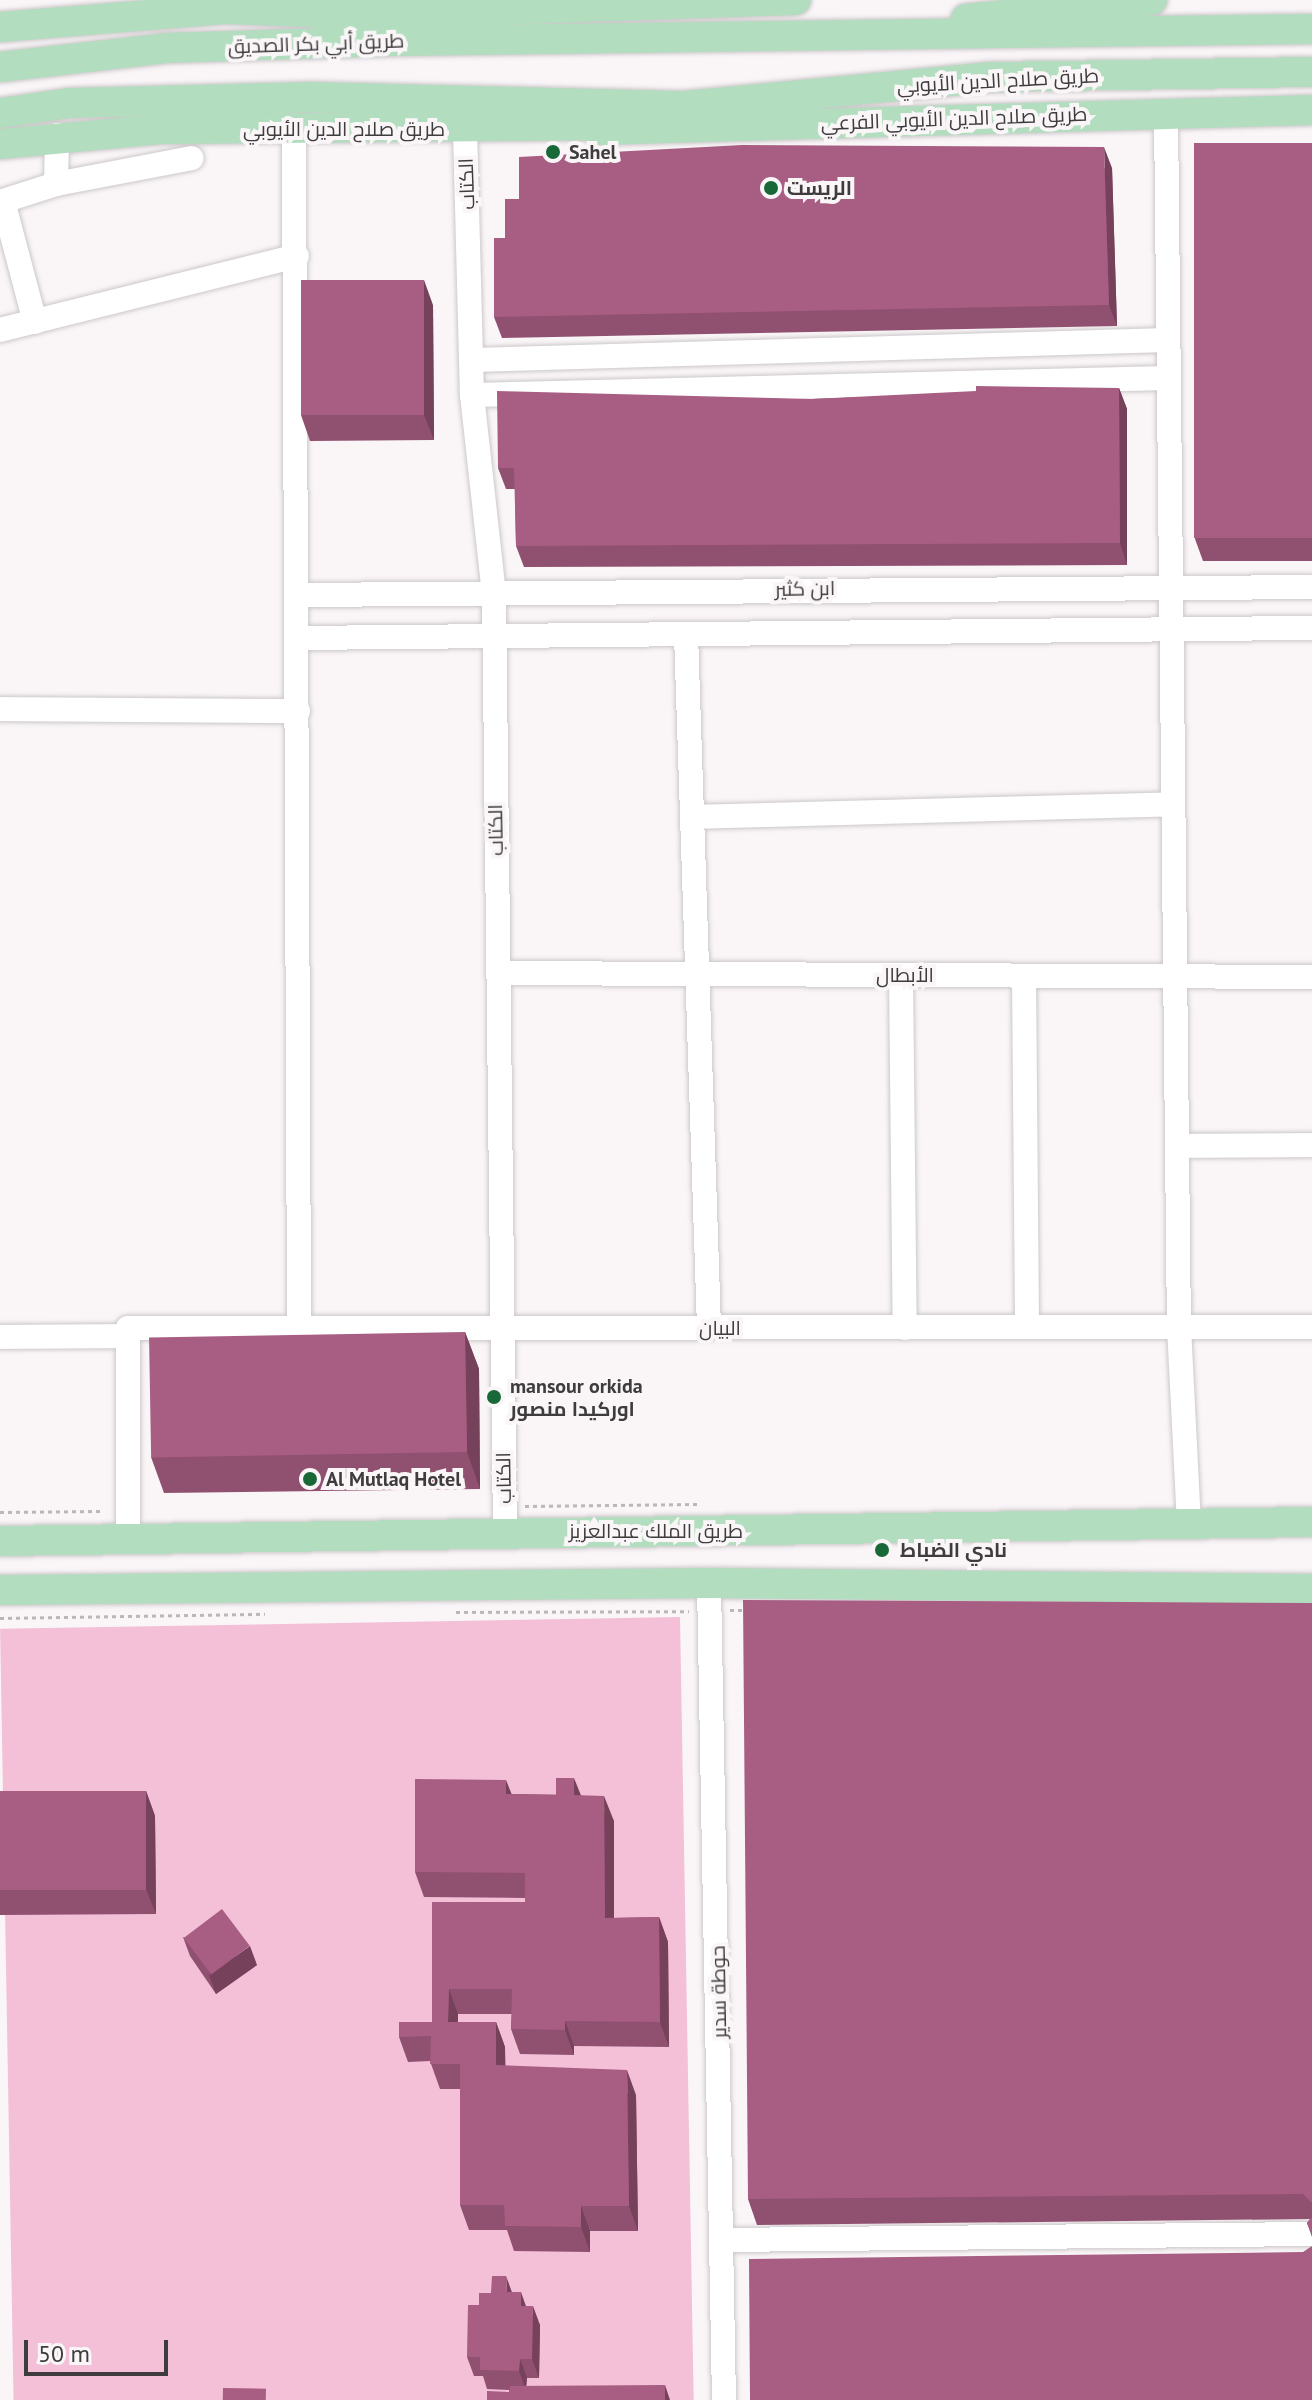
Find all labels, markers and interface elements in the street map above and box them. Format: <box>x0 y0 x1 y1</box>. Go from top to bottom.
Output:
street label: طريق أبي بكر الصديق <box>227 29 405 59</box>
street label: طريق صلاح الدين الأيوبي <box>896 64 1100 98</box>
street label: طريق صلاح الدين الأيوبي الفرعي <box>820 102 1088 136</box>
street label: طريق صلاح الدين الأيوبي <box>243 117 445 141</box>
place label: Sahel <box>569 140 616 164</box>
marker: Sahel <box>544 143 562 161</box>
street label: الكتاب <box>454 158 480 210</box>
place label: الريست <box>787 176 852 200</box>
marker: الريست <box>762 179 780 197</box>
street label: ابن كثير <box>775 576 835 602</box>
street label: الكتاب <box>484 804 508 856</box>
street label: الأبطال <box>876 963 934 987</box>
street label: البيان <box>699 1316 741 1340</box>
place label: mansour orkida اوركيدا منصور <box>510 1374 643 1421</box>
marker: mansour orkida اوركيدا منصور <box>485 1388 503 1406</box>
street label: الكتاب <box>492 1452 516 1504</box>
place label: Al Mutlaq Hotel <box>326 1467 461 1491</box>
marker: Al Mutlaq Hotel <box>301 1470 319 1488</box>
street label: طريق الملك عبدالعزيز <box>569 1519 743 1543</box>
place label: نادي الضباط <box>900 1538 1007 1562</box>
marker: نادي الضباط <box>871 1539 893 1561</box>
street label: حوطة سدير <box>706 1945 732 2039</box>
scale bar <box>28 2324 172 2374</box>
text: 50 m <box>38 2338 90 2369</box>

